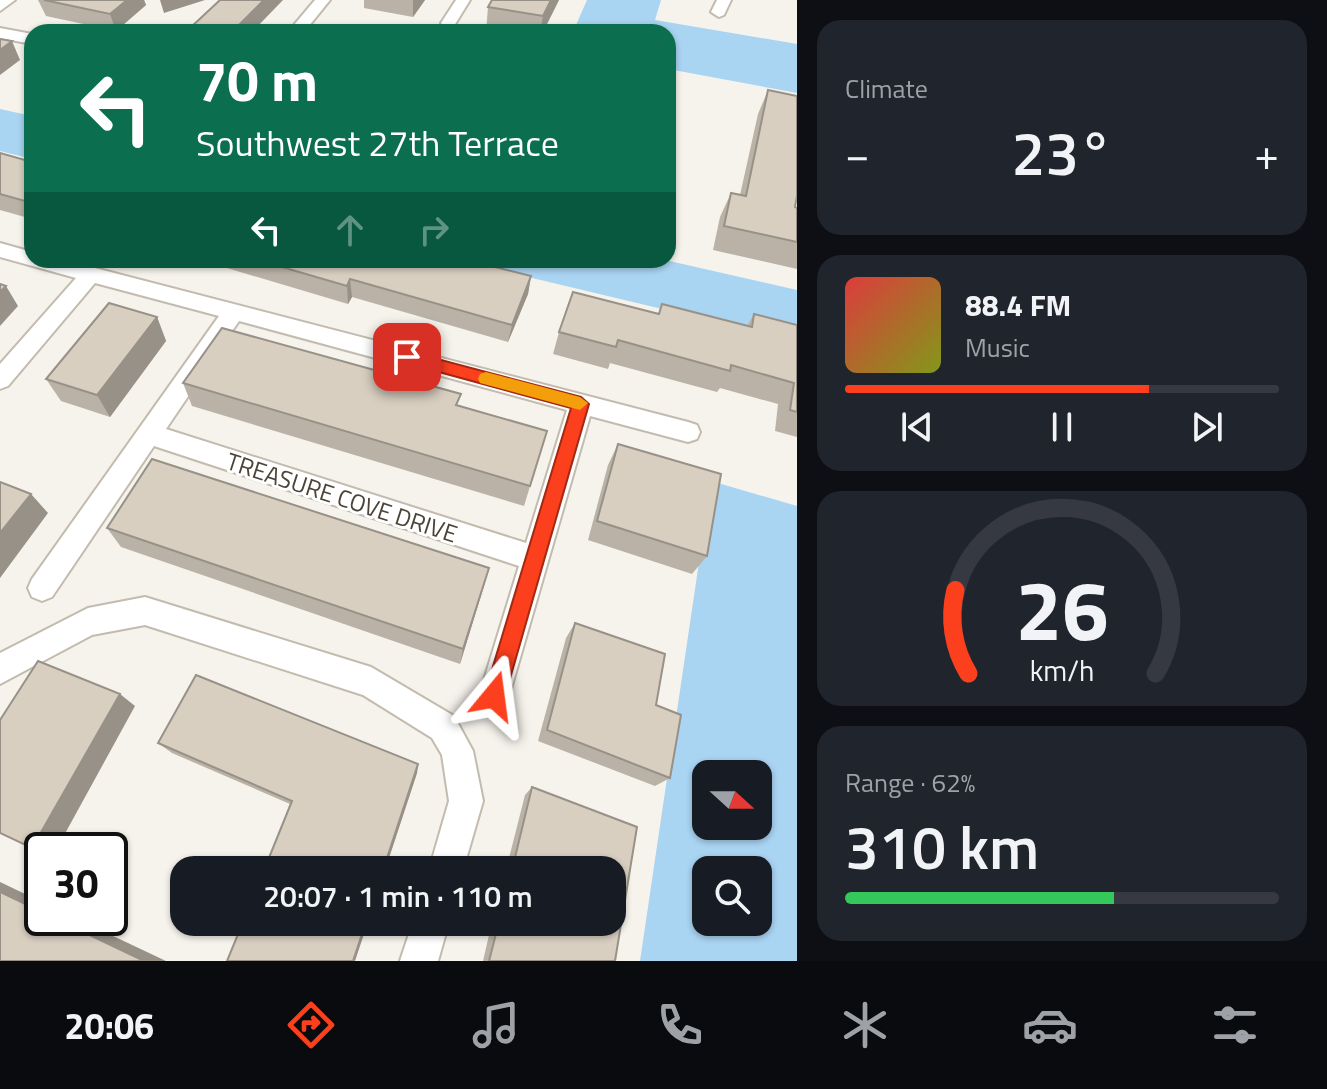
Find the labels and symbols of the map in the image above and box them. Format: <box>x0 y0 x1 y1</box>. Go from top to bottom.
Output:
pin <box>373 323 441 391</box>
street label: TREASURE COVE DRIVE <box>222 443 462 551</box>
position arrow <box>452 654 536 738</box>
north arrow <box>692 760 772 840</box>
speed limit sign: 30 <box>24 832 128 936</box>

